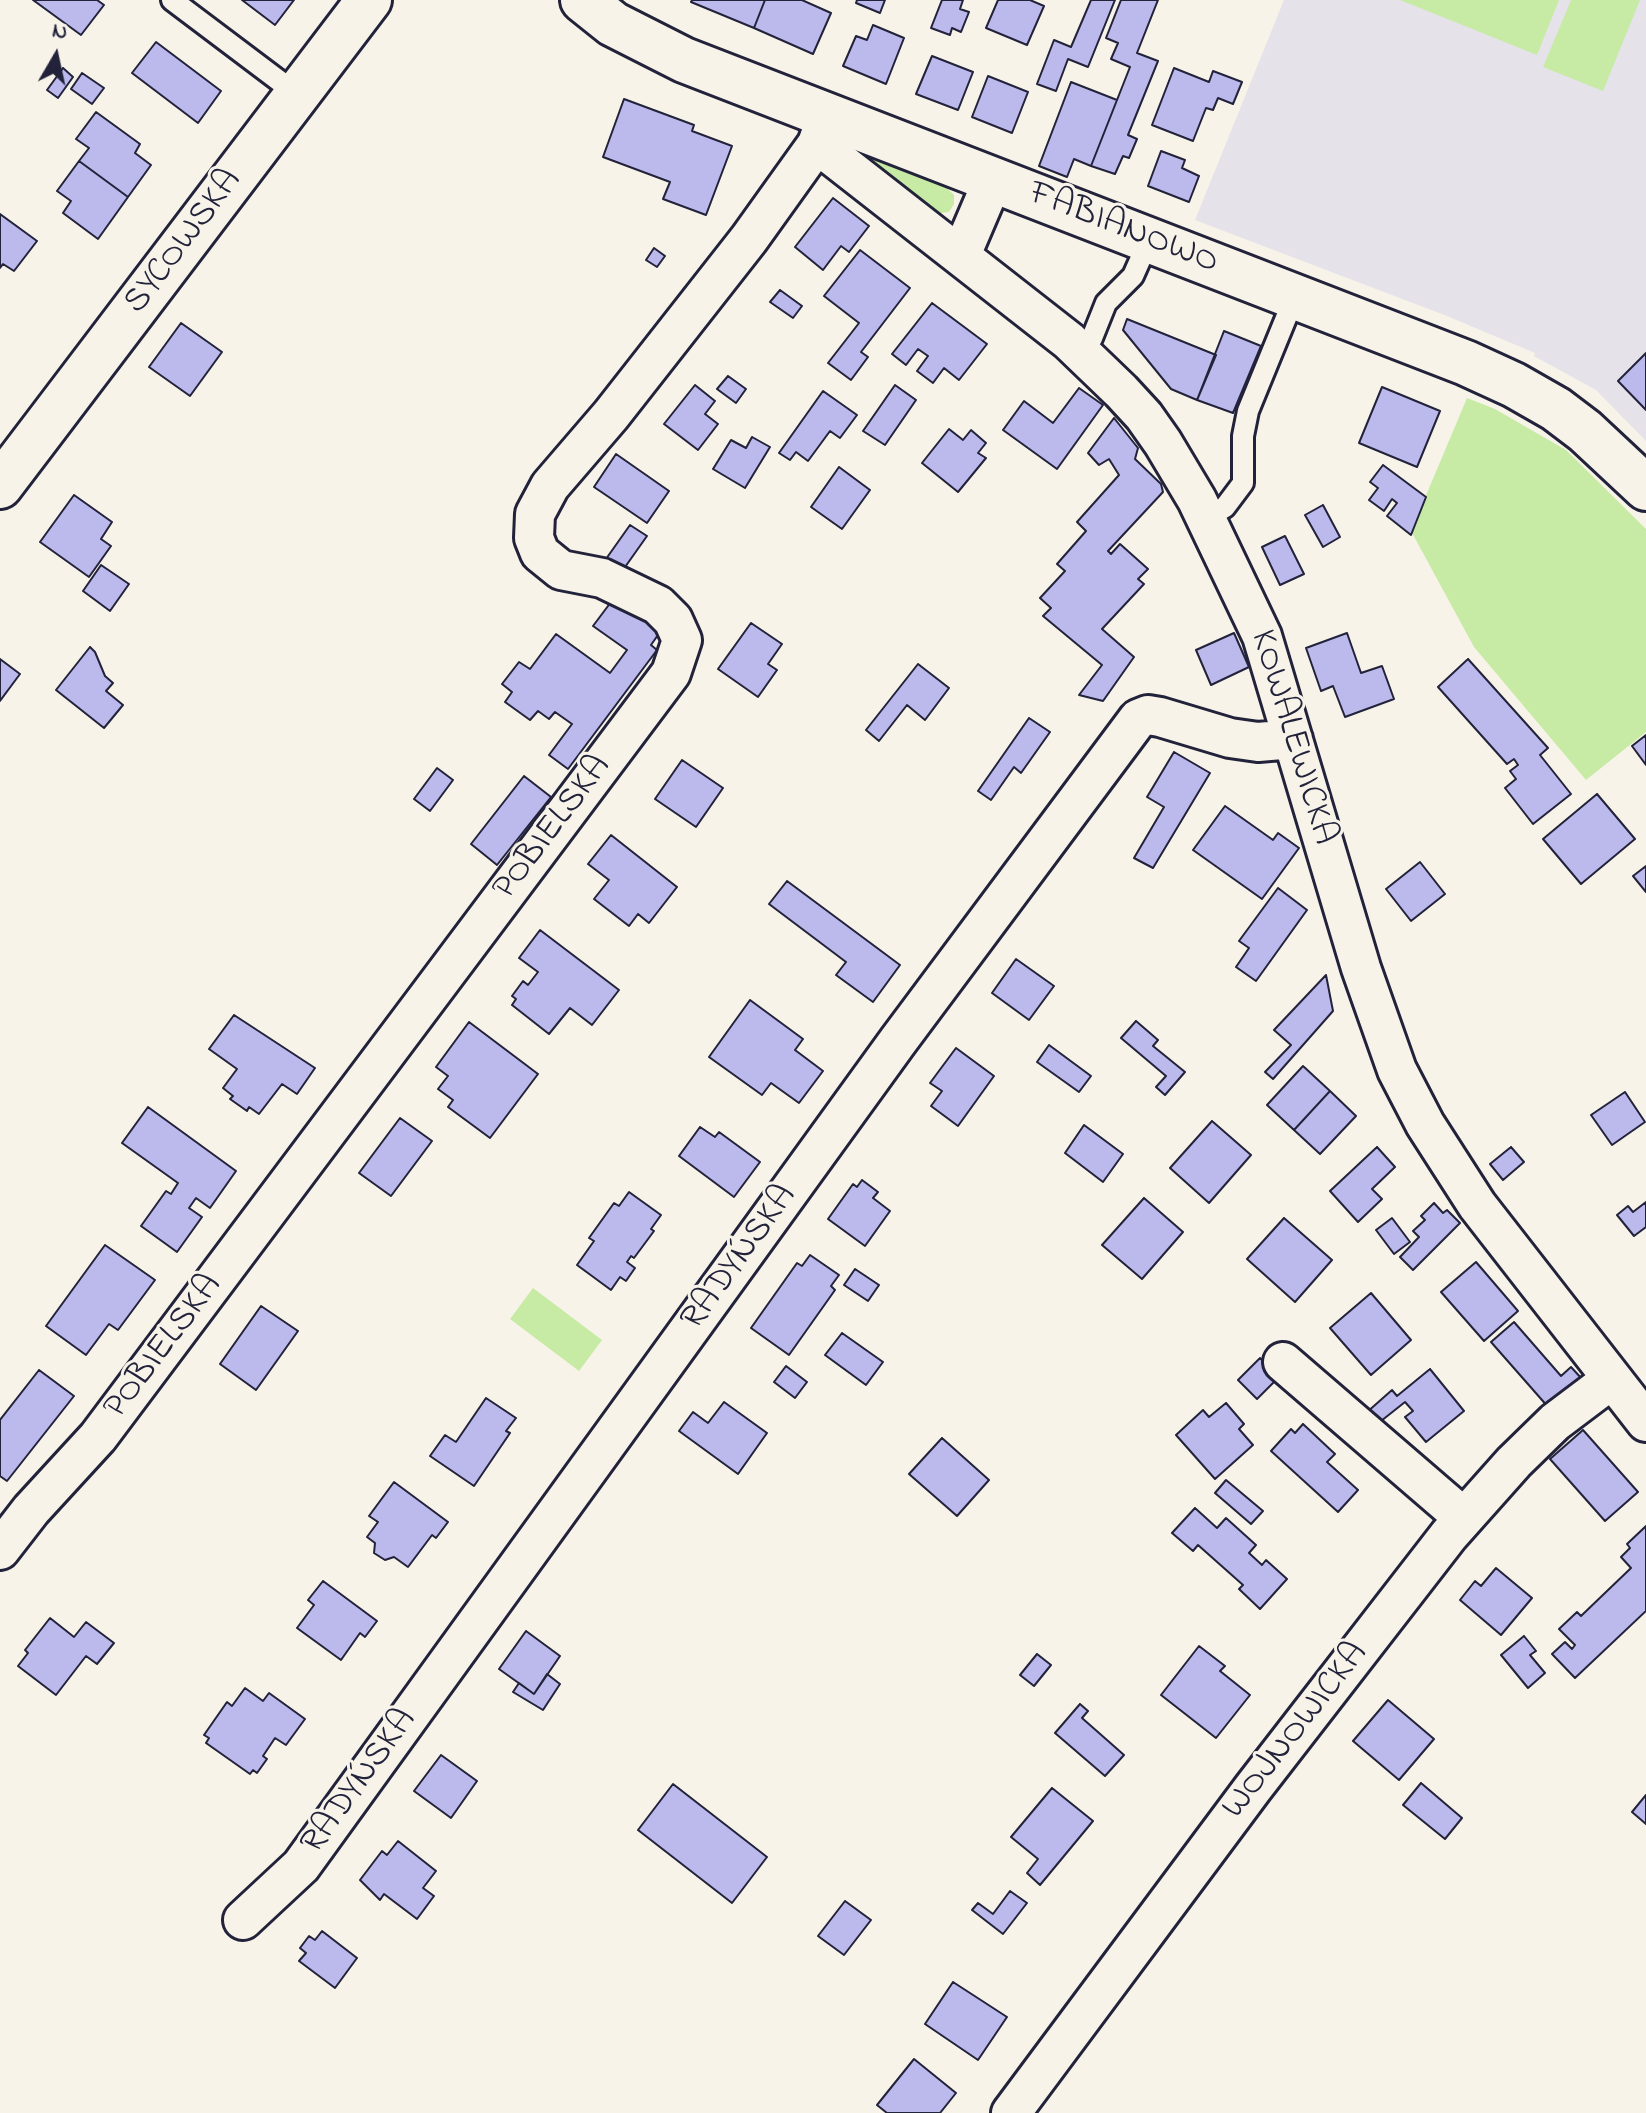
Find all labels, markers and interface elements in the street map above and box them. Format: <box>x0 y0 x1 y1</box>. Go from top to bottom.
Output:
text: N <box>50 15 70 49</box>
north arrow <box>16 16 96 96</box>
street label: SYCOWSKA <box>117 162 253 324</box>
street label: FABIANOWO <box>1022 174 1224 286</box>
street label: KOWALEWICKA <box>1238 625 1344 851</box>
street label: POBIELSKA <box>485 748 623 910</box>
street label: RADYŃSKA <box>674 1178 808 1340</box>
street label: POBIELSKA <box>96 1267 234 1429</box>
street label: WOJNOWICKA <box>1214 1635 1380 1829</box>
street label: RADYŃSKA <box>294 1702 428 1864</box>

